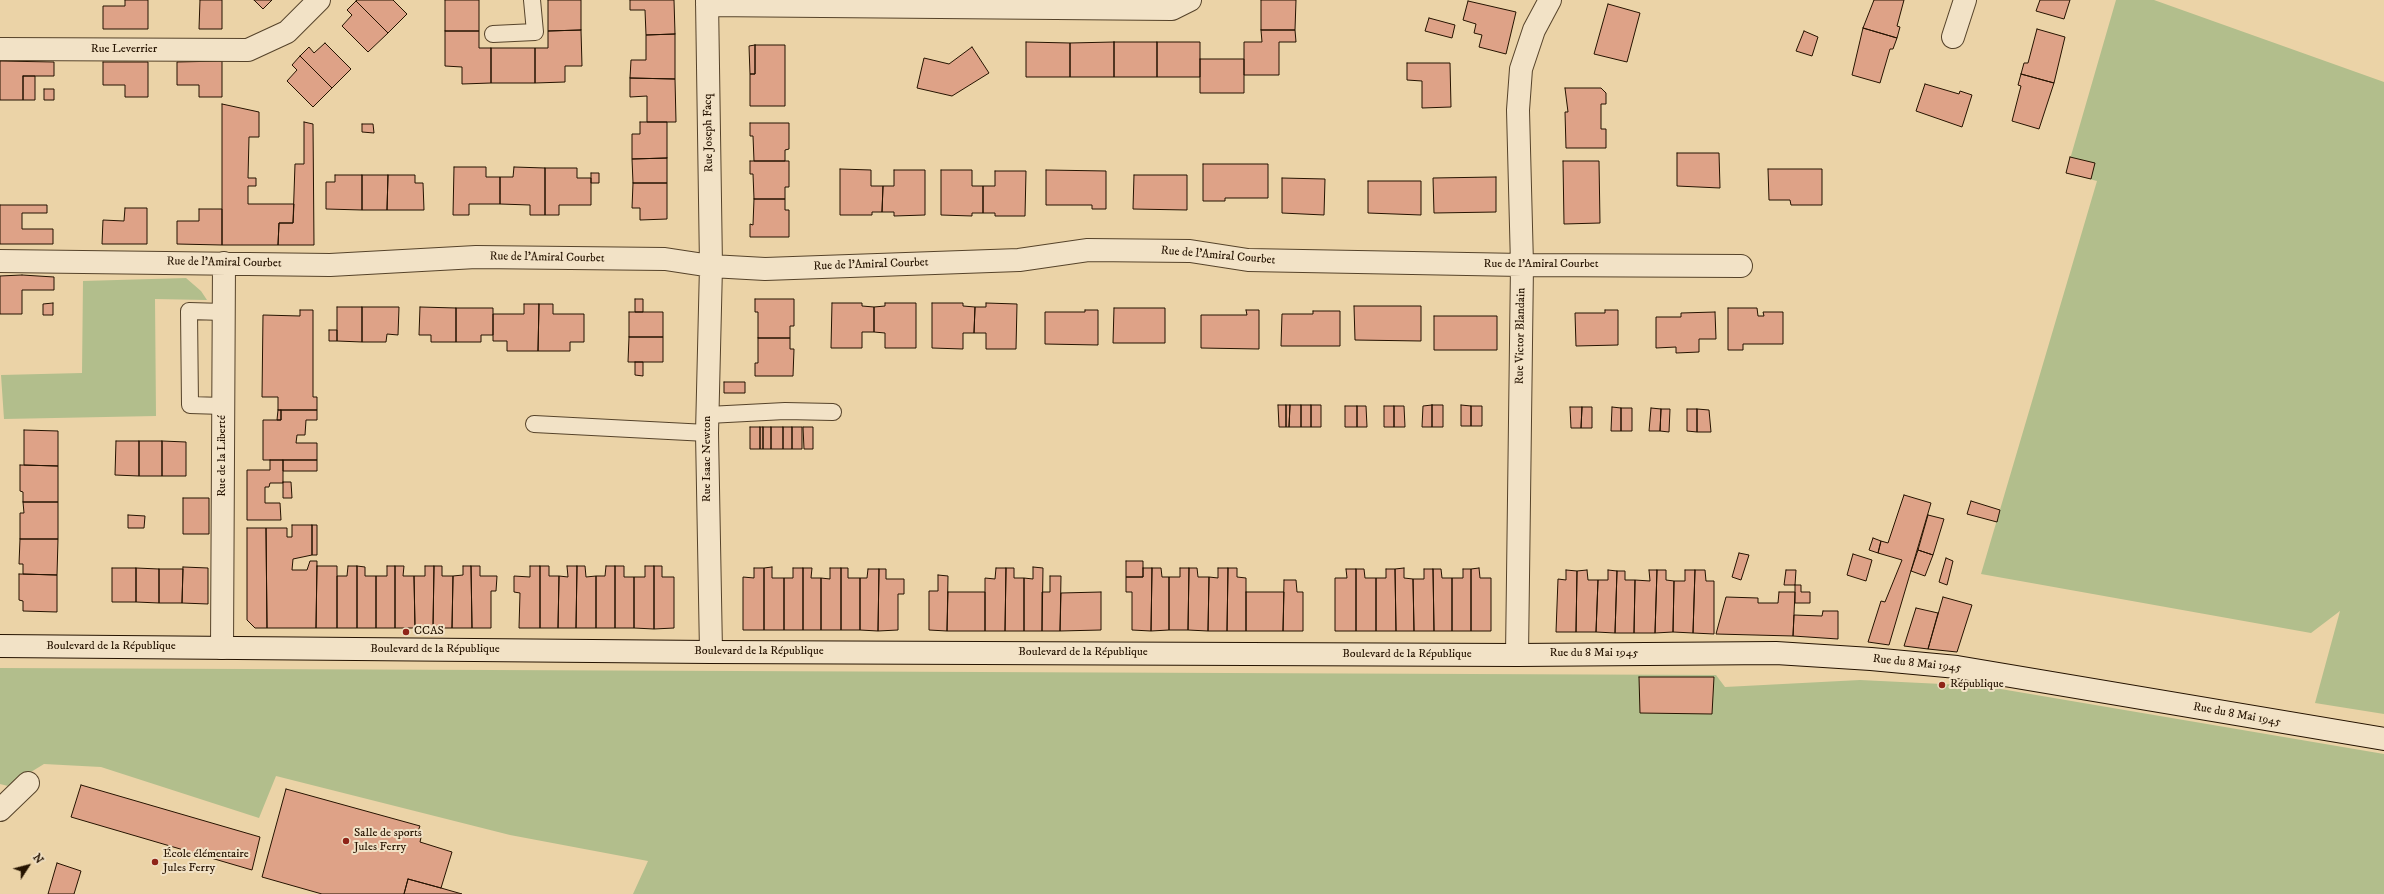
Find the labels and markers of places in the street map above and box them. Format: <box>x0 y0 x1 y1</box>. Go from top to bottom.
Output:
place label: CCAS <box>414 625 444 639</box>
marker: CCAS <box>401 627 411 637</box>
place label: République <box>1950 678 2004 692</box>
marker: République <box>1937 680 1947 690</box>
place label: Salle de sports Jules Ferry <box>354 827 422 855</box>
marker: Salle de sports Jules Ferry <box>341 836 351 846</box>
place label: École élémentaire Jules Ferry <box>163 848 249 876</box>
marker: École élémentaire Jules Ferry <box>150 857 160 867</box>

